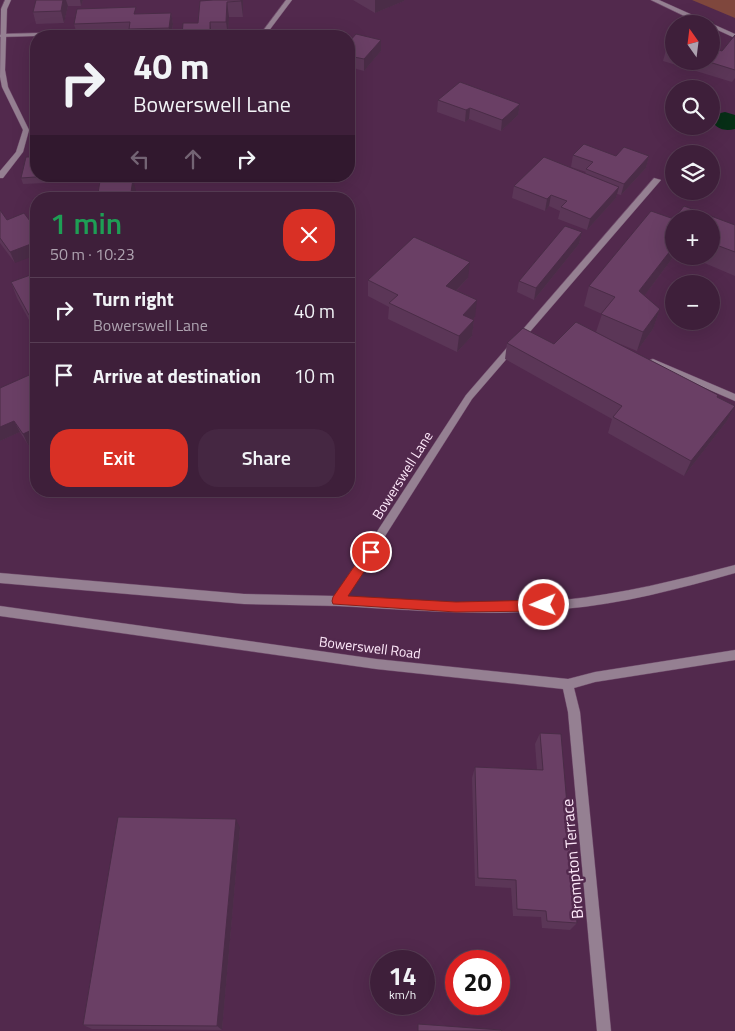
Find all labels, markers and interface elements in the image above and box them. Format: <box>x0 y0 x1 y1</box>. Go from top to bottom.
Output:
north arrow <box>665 15 720 70</box>
map controls <box>665 15 720 330</box>
text: 40 m <box>133 39 209 93</box>
icon: right <box>50 50 115 115</box>
button: search <box>665 80 720 135</box>
text: Bowerswell Lane <box>133 87 291 121</box>
icon: left <box>126 145 154 173</box>
icon: ahead <box>179 145 207 173</box>
icon: right <box>232 145 260 173</box>
button: layers <box>665 145 720 200</box>
text: 1 min <box>50 200 122 246</box>
button: close <box>283 209 335 261</box>
button: + <box>665 210 720 265</box>
text: 50 m · 10:23 <box>50 242 135 266</box>
button: − <box>665 275 720 330</box>
text: Turn right <box>93 284 174 313</box>
icon: right <box>50 296 78 324</box>
text: 40 m <box>294 296 335 325</box>
text: Bowerswell Lane <box>93 313 208 337</box>
icon: arrive <box>50 361 78 389</box>
text: Arrive at destination <box>93 361 261 390</box>
text: 10 m <box>294 361 335 390</box>
street label: Bowerswell Lane <box>366 427 438 523</box>
button: Exit <box>50 429 188 487</box>
button: Share <box>198 429 335 487</box>
pin <box>350 531 392 573</box>
icon: arrive <box>357 538 385 566</box>
position arrow <box>517 578 569 630</box>
street label: Bowerswell Road <box>318 630 422 664</box>
street label: Brompton Terrace <box>555 798 589 920</box>
speed limit sign: 20 <box>445 950 510 1015</box>
text: 14 <box>388 957 417 995</box>
text: km/h <box>389 985 416 1004</box>

